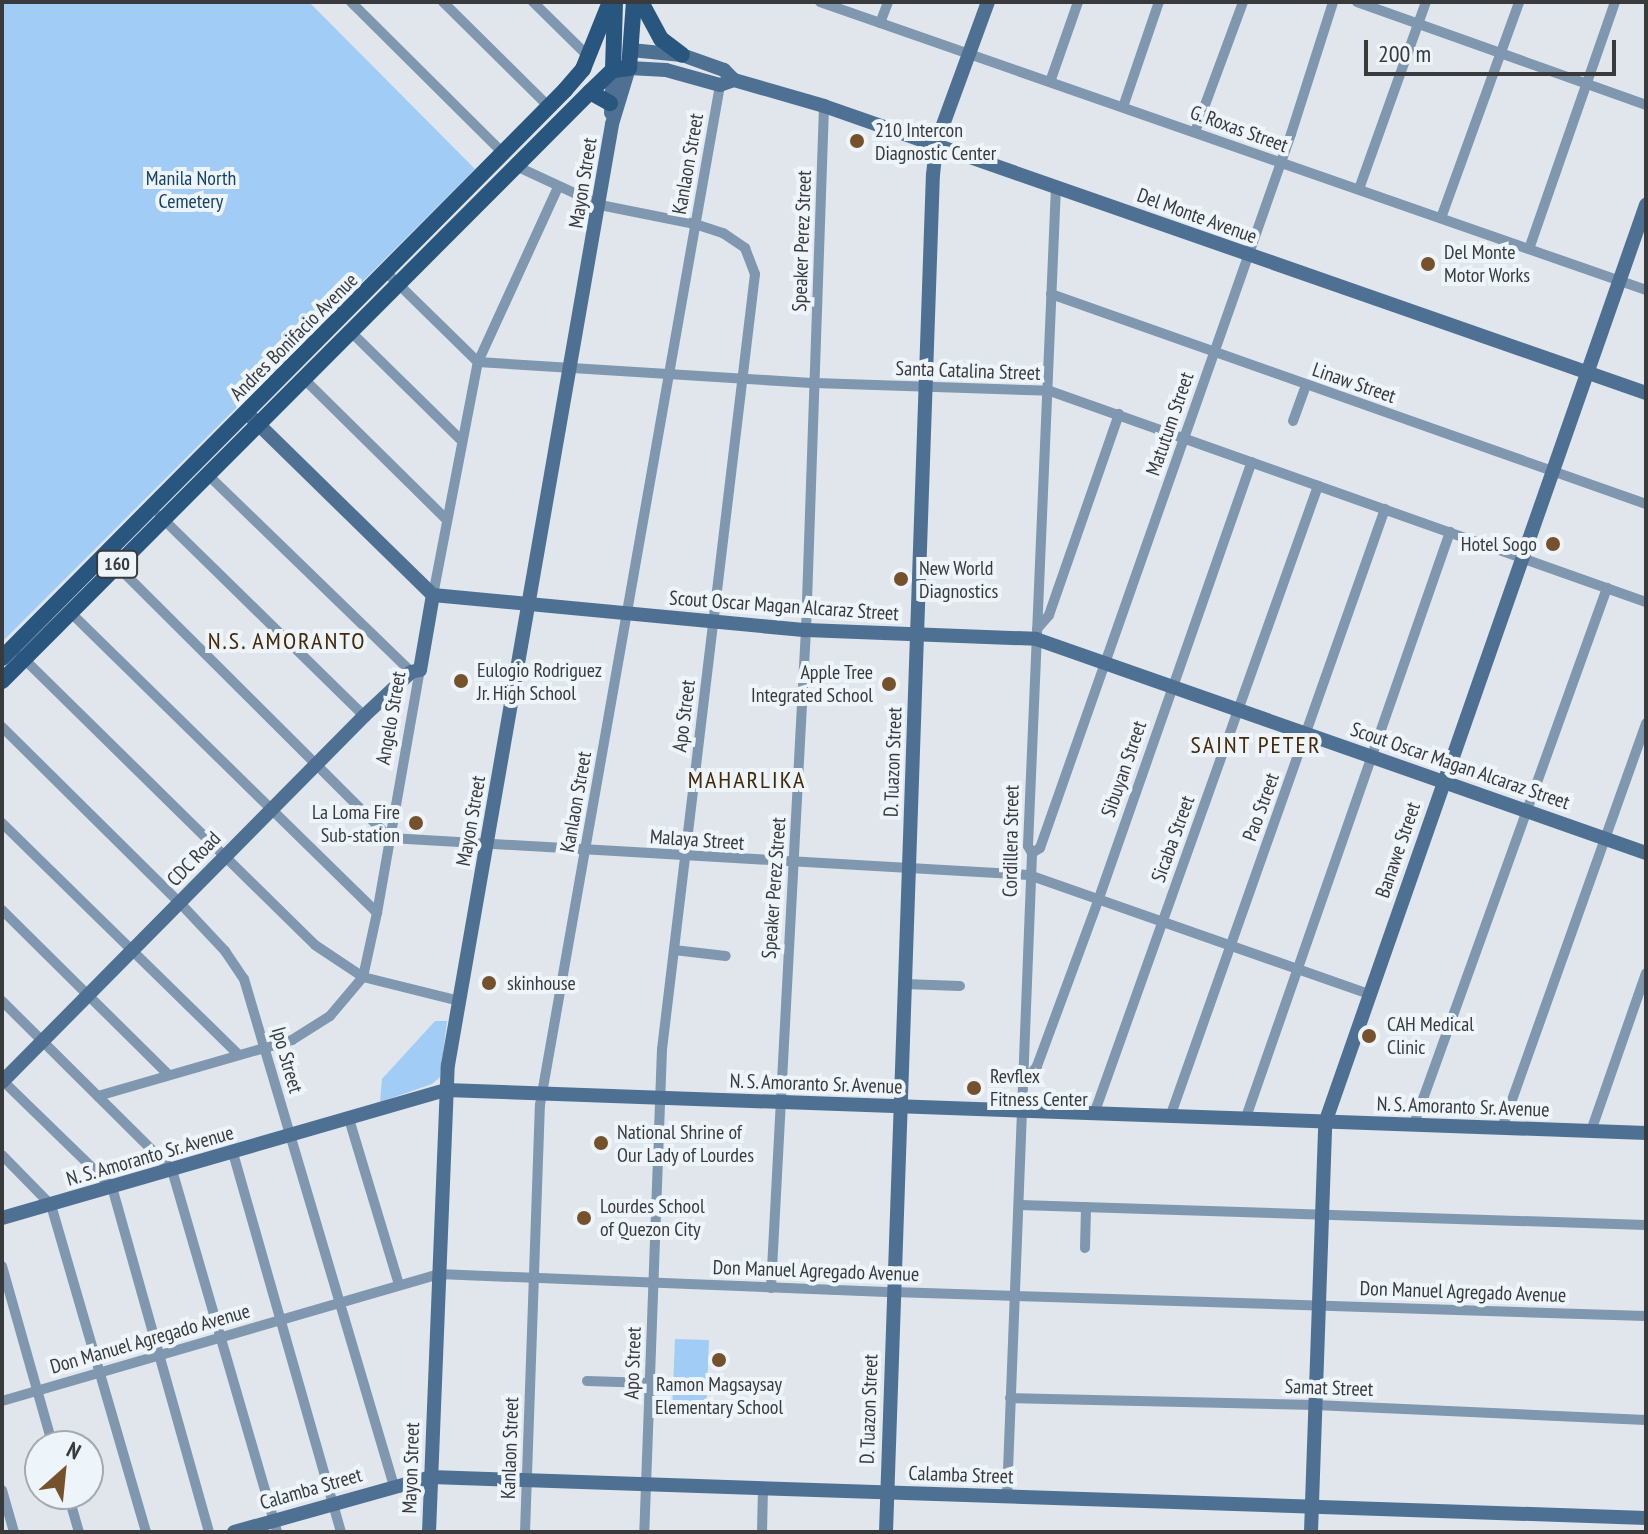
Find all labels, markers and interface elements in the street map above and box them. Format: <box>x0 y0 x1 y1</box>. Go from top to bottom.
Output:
scale bar <box>1368 24 1620 74</box>
text: 200 m <box>1378 38 1431 69</box>
street label: G. Roxas Street <box>1186 100 1292 158</box>
street label: Kanlaon Street <box>667 112 709 216</box>
place label: 210 Intercon Diagnostic Center <box>875 118 997 165</box>
marker: 210 Intercon Diagnostic Center <box>846 130 868 152</box>
street label: Mayon Street <box>564 136 602 230</box>
park label: Manila North Cemetery <box>146 166 236 213</box>
street label: Speaker Perez Street <box>788 170 816 312</box>
street label: Del Monte Avenue <box>1134 183 1260 249</box>
place label: Del Monte Motor Works <box>1444 240 1530 287</box>
marker: Del Monte Motor Works <box>1419 255 1437 273</box>
street label: Andres Bonifacio Avenue <box>225 268 363 406</box>
street label: Santa Catalina Street <box>895 356 1041 386</box>
street label: Linaw Street <box>1309 358 1399 408</box>
street label: Matutum Street <box>1141 369 1199 479</box>
place label: Hotel Sogo <box>1461 532 1537 556</box>
marker: Hotel Sogo <box>1544 535 1562 553</box>
road number: 160 <box>95 550 139 578</box>
place label: New World Diagnostics <box>919 556 998 603</box>
marker: New World Diagnostics <box>890 568 912 590</box>
street label: Scout Oscar Magan Alcaraz Street <box>668 586 900 626</box>
district label: N.S. AMORANTO <box>207 627 367 655</box>
place label: Eulogio Rodriguez Jr. High School <box>477 658 602 705</box>
place label: Apple Tree Integrated School <box>751 660 873 707</box>
street label: Angelo Street <box>371 670 411 766</box>
marker: Eulogio Rodriguez Jr. High School <box>452 672 470 690</box>
marker: Apple Tree Integrated School <box>880 675 898 693</box>
street label: Apo Street <box>668 679 700 753</box>
street label: D. Tuazon Street <box>879 706 907 818</box>
street label: Scout Oscar Magan Alcaraz Street <box>1347 717 1573 815</box>
street label: Sibuyan Street <box>1096 718 1152 820</box>
district label: SAINT PETER <box>1190 731 1322 759</box>
street label: Kanlaon Street <box>555 750 597 854</box>
district label: MAHARLIKA <box>688 766 806 794</box>
street label: Pao Street <box>1238 770 1284 844</box>
street label: Mayon Street <box>451 774 491 868</box>
street label: Cordillera Street <box>998 785 1024 897</box>
street label: Sicaba Street <box>1146 792 1200 886</box>
street label: Banawe Street <box>1370 799 1426 901</box>
place label: La Loma Fire Sub-station <box>312 800 400 847</box>
marker: La Loma Fire Sub-station <box>407 814 425 832</box>
street label: Speaker Perez Street <box>757 816 791 960</box>
street label: Malaya Street <box>649 825 745 855</box>
street label: CDC Road <box>162 827 226 891</box>
place label: skinhouse <box>507 971 576 995</box>
marker: skinhouse <box>478 972 500 994</box>
place label: CAH Medical Clinic <box>1387 1012 1474 1059</box>
street label: Ipo Street <box>266 1024 308 1096</box>
marker: CAH Medical Clinic <box>1358 1025 1380 1047</box>
place label: Revflex Fitness Center <box>990 1064 1088 1111</box>
street label: N. S. Amoranto Sr. Avenue <box>727 1069 905 1099</box>
marker: Revflex Fitness Center <box>965 1079 983 1097</box>
street label: N. S. Amoranto Sr. Avenue <box>1374 1092 1552 1122</box>
street label: N. S. Amoranto Sr. Avenue <box>61 1120 239 1192</box>
place label: National Shrine of Our Lady of Lourdes <box>617 1120 755 1167</box>
marker: National Shrine of Our Lady of Lourdes <box>592 1134 610 1152</box>
place label: Lourdes School of Quezon City <box>600 1194 705 1241</box>
marker: Lourdes School of Quezon City <box>575 1209 593 1227</box>
street label: Don Manuel Agregado Avenue <box>712 1255 920 1287</box>
street label: Don Manuel Agregado Avenue <box>1359 1276 1567 1308</box>
street label: Don Manuel Agregado Avenue <box>47 1299 253 1379</box>
street label: Apo Street <box>620 1326 646 1400</box>
marker: Ramon Magsaysay Elementary School <box>710 1351 728 1369</box>
street label: D. Tuazon Street <box>855 1353 883 1465</box>
place label: Ramon Magsaysay Elementary School <box>655 1372 783 1419</box>
street label: Samat Street <box>1284 1374 1374 1402</box>
street label: Kanlaon Street <box>496 1397 524 1499</box>
street label: Mayon Street <box>397 1422 425 1514</box>
north arrow <box>24 1430 104 1510</box>
text: N <box>62 1435 86 1466</box>
street label: Calamba Street <box>908 1461 1014 1489</box>
street label: Calamba Street <box>257 1463 365 1515</box>

